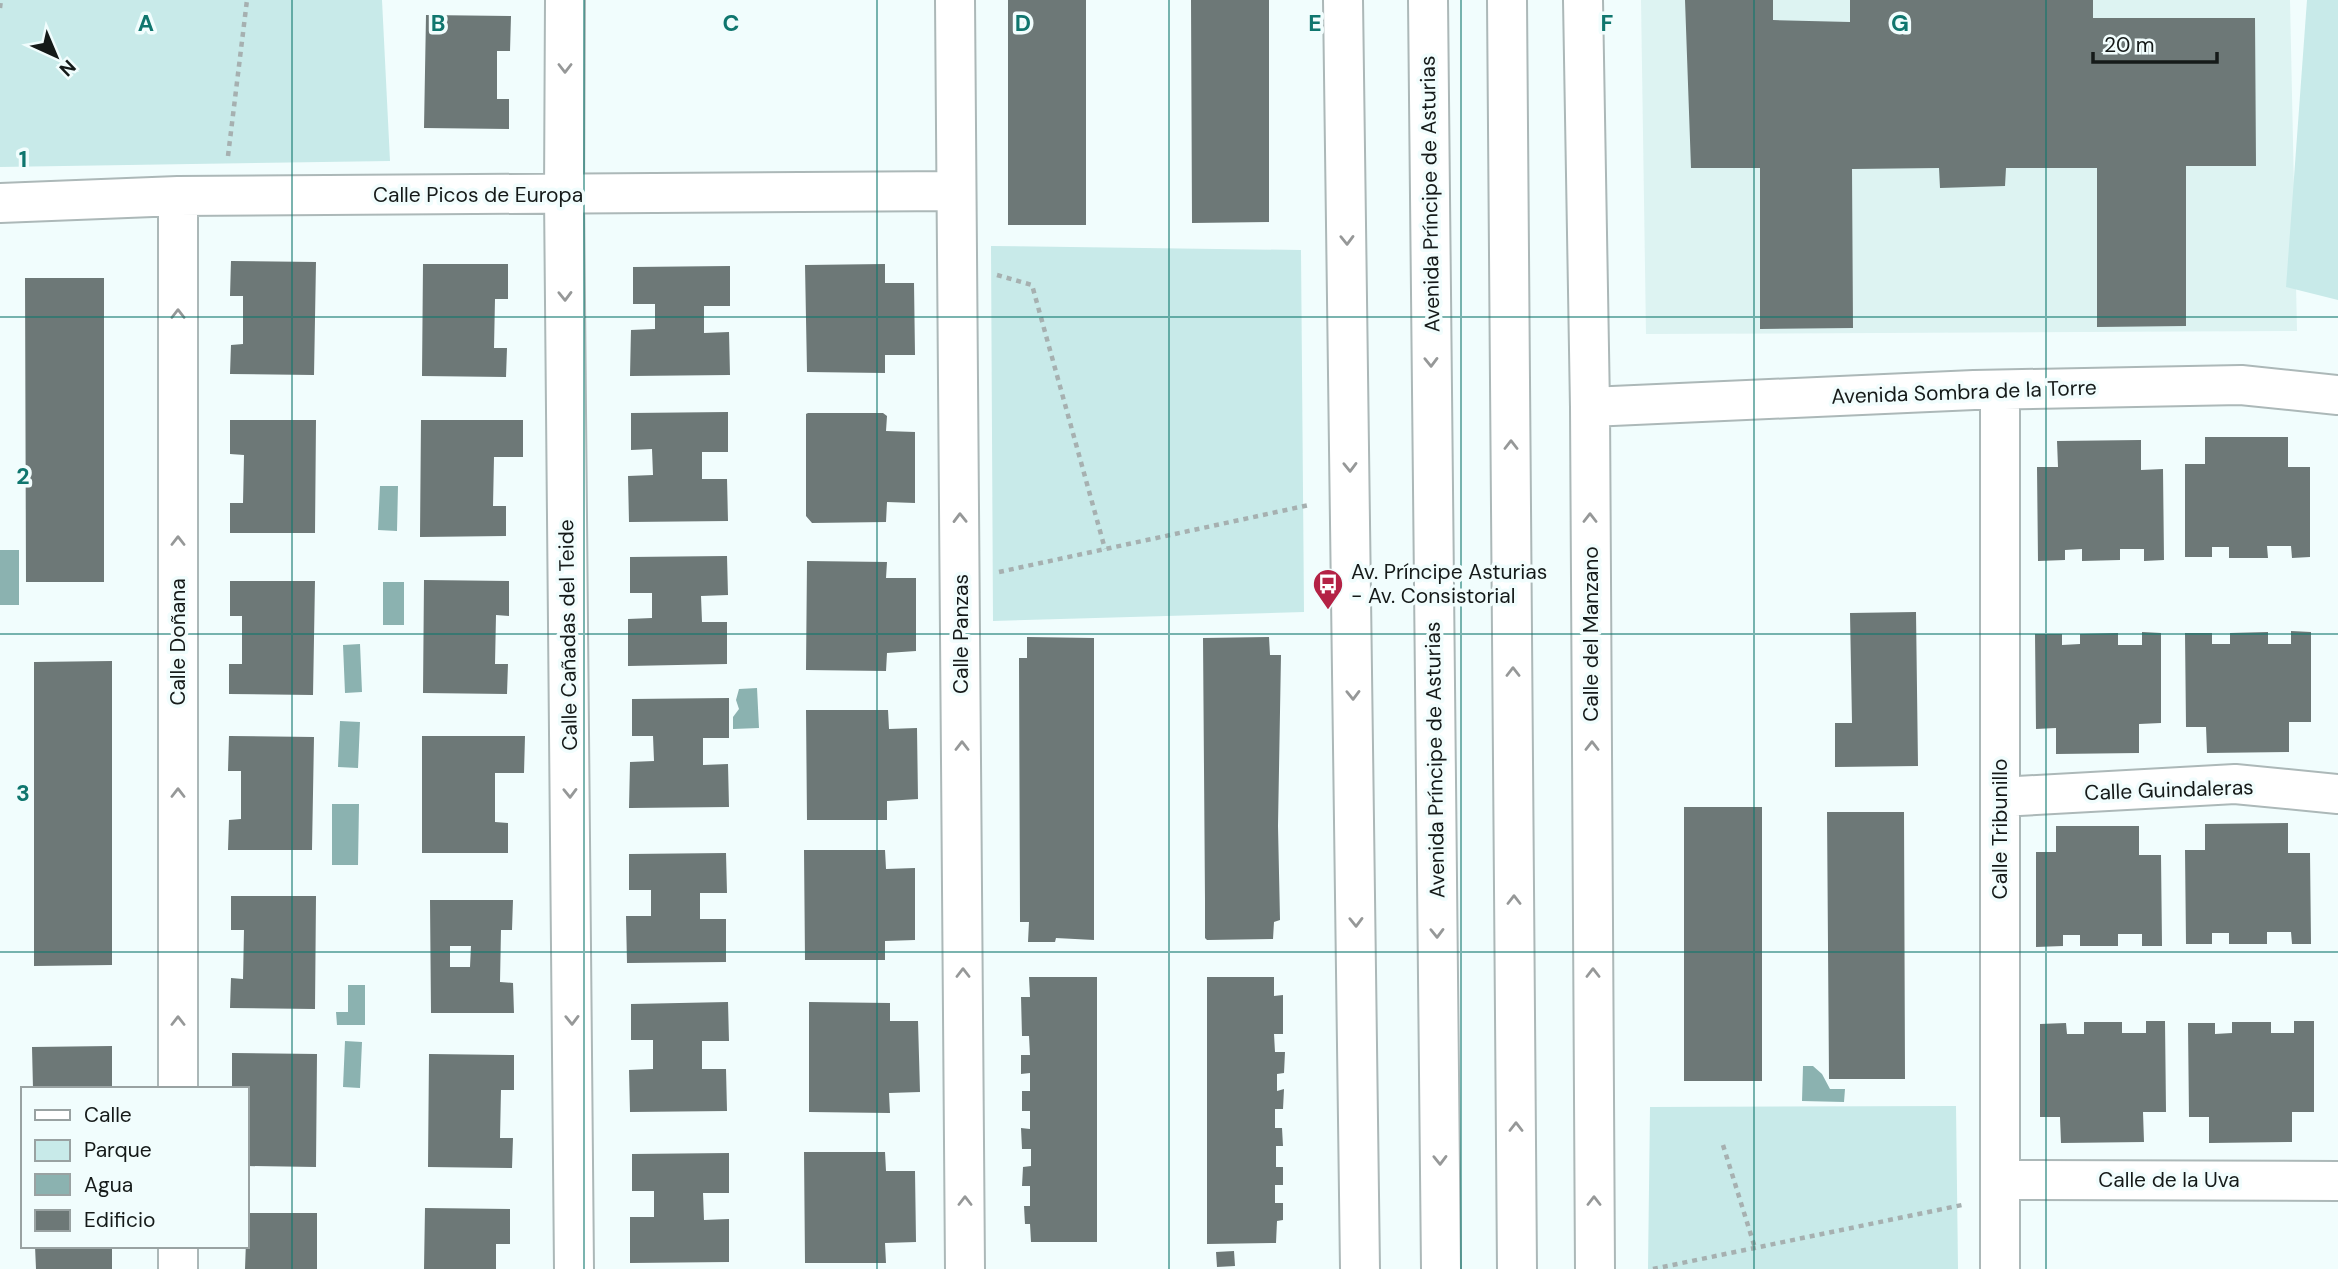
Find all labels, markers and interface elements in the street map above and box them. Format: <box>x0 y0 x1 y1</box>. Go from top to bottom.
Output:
text: A <box>138 8 154 38</box>
text: B <box>431 8 445 38</box>
text: C <box>723 8 739 38</box>
text: D <box>1015 8 1031 38</box>
text: E <box>1308 8 1322 38</box>
text: F <box>1601 8 1614 38</box>
text: G <box>1891 8 1909 38</box>
north arrow <box>21 21 91 91</box>
scale bar <box>2093 21 2217 65</box>
text: 20 m <box>2104 31 2155 59</box>
text: N <box>54 54 81 82</box>
street label: Avenida Príncipe de Asturias <box>1414 55 1446 333</box>
one-way arrow <box>557 63 573 74</box>
text: 1 <box>19 144 27 174</box>
street label: Calle Picos de Europa <box>373 181 583 209</box>
one-way arrow <box>1339 234 1354 245</box>
one-way arrow <box>557 291 573 301</box>
one-way arrow <box>170 308 186 318</box>
one-way arrow <box>1424 357 1439 368</box>
street label: Avenida Sombra de la Torre <box>1831 373 2097 411</box>
one-way arrow <box>1503 439 1519 450</box>
text: 2 <box>16 461 30 491</box>
one-way arrow <box>1343 462 1358 473</box>
one-way arrow <box>952 513 967 524</box>
one-way arrow <box>1583 513 1598 524</box>
street label: Calle Cañadas del Teide <box>552 519 584 751</box>
one-way arrow <box>170 535 186 546</box>
street label: Calle del Manzano <box>1577 546 1605 722</box>
place label: Av. Príncipe Asturias - Av. Consistorial <box>1351 558 1547 610</box>
bus stop icon: Av. Príncipe Asturias - Av. Consistorial <box>1311 567 1345 611</box>
street label: Calle Panzas <box>947 574 975 694</box>
street label: Calle Doñana <box>164 578 192 706</box>
street label: Avenida Príncipe de Asturias <box>1419 621 1451 899</box>
one-way arrow <box>1505 667 1520 678</box>
one-way arrow <box>1345 690 1361 700</box>
one-way arrow <box>954 740 970 751</box>
one-way arrow <box>1584 740 1600 751</box>
street label: Calle Tribunillo <box>1986 759 2014 899</box>
street label: Calle Guindaleras <box>2084 773 2254 807</box>
text: 3 <box>16 778 30 808</box>
one-way arrow <box>170 787 186 798</box>
one-way arrow <box>562 788 578 798</box>
one-way arrow <box>1506 894 1522 905</box>
one-way arrow <box>1348 917 1364 928</box>
one-way arrow <box>1429 928 1445 938</box>
one-way arrow <box>955 968 971 978</box>
one-way arrow <box>1585 968 1601 978</box>
one-way arrow <box>170 1015 186 1025</box>
one-way arrow <box>564 1015 580 1026</box>
legend <box>21 1087 248 1248</box>
text: Calle <box>84 1101 132 1129</box>
one-way arrow <box>1508 1122 1524 1132</box>
text: Parque <box>84 1136 152 1164</box>
one-way arrow <box>1432 1155 1447 1166</box>
street label: Calle de la Uva <box>2098 1166 2240 1194</box>
text: Agua <box>84 1171 133 1199</box>
one-way arrow <box>957 1195 973 1206</box>
one-way arrow <box>1586 1195 1602 1206</box>
text: Edificio <box>84 1206 155 1234</box>

